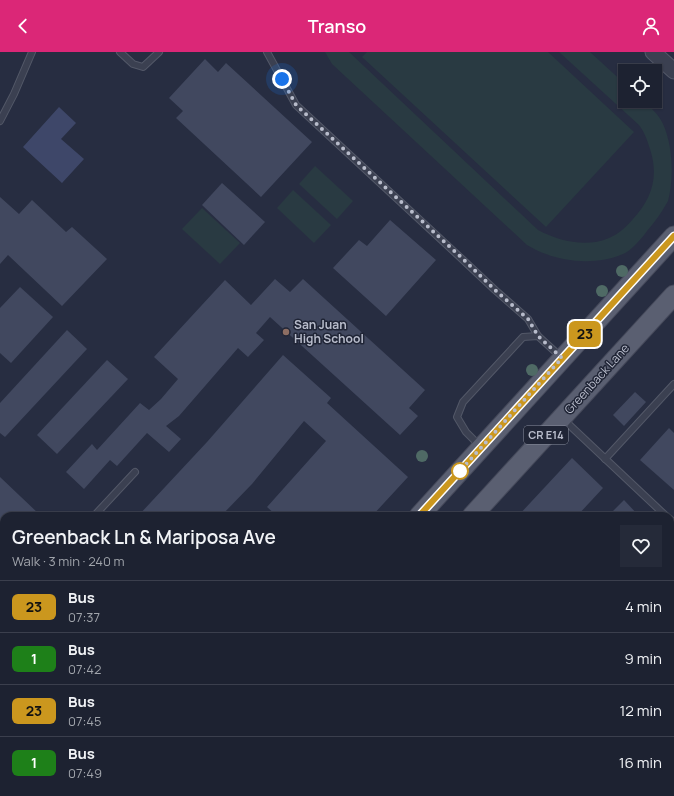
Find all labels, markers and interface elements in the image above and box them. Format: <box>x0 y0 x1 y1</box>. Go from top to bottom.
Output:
text: Transo <box>308 14 366 38</box>
icon: back <box>12 15 34 37</box>
icon: person <box>640 15 662 37</box>
map controls <box>618 64 662 108</box>
button: locate <box>618 64 662 108</box>
your location <box>272 69 292 89</box>
place label: San Juan High School <box>294 316 364 347</box>
line badge: 23 <box>567 321 603 347</box>
text: 23 <box>577 324 593 343</box>
marker: San Juan High School <box>281 327 291 337</box>
street label: Greenback Lane <box>560 340 633 418</box>
road number: CR E14 <box>524 426 568 444</box>
unlabelled marker <box>451 462 469 480</box>
text: Greenback Ln & Mariposa Ave <box>12 524 276 550</box>
button: heart <box>620 525 662 567</box>
text: Walk · 3 min · 240 m <box>12 552 125 570</box>
text: Bus <box>68 587 95 608</box>
text: 4 min <box>625 596 662 617</box>
text: 23 <box>26 597 42 616</box>
text: 07:37 <box>68 608 100 626</box>
text: Bus <box>68 639 95 660</box>
text: 9 min <box>625 648 662 669</box>
text: 1 <box>31 649 37 668</box>
text: 07:42 <box>68 660 101 678</box>
text: Bus <box>68 691 95 712</box>
text: 12 min <box>619 700 662 721</box>
text: 23 <box>26 701 42 720</box>
text: 07:45 <box>68 712 102 730</box>
text: Bus <box>68 743 95 764</box>
text: 16 min <box>619 752 662 773</box>
text: 1 <box>31 753 37 772</box>
text: 07:49 <box>68 764 102 782</box>

